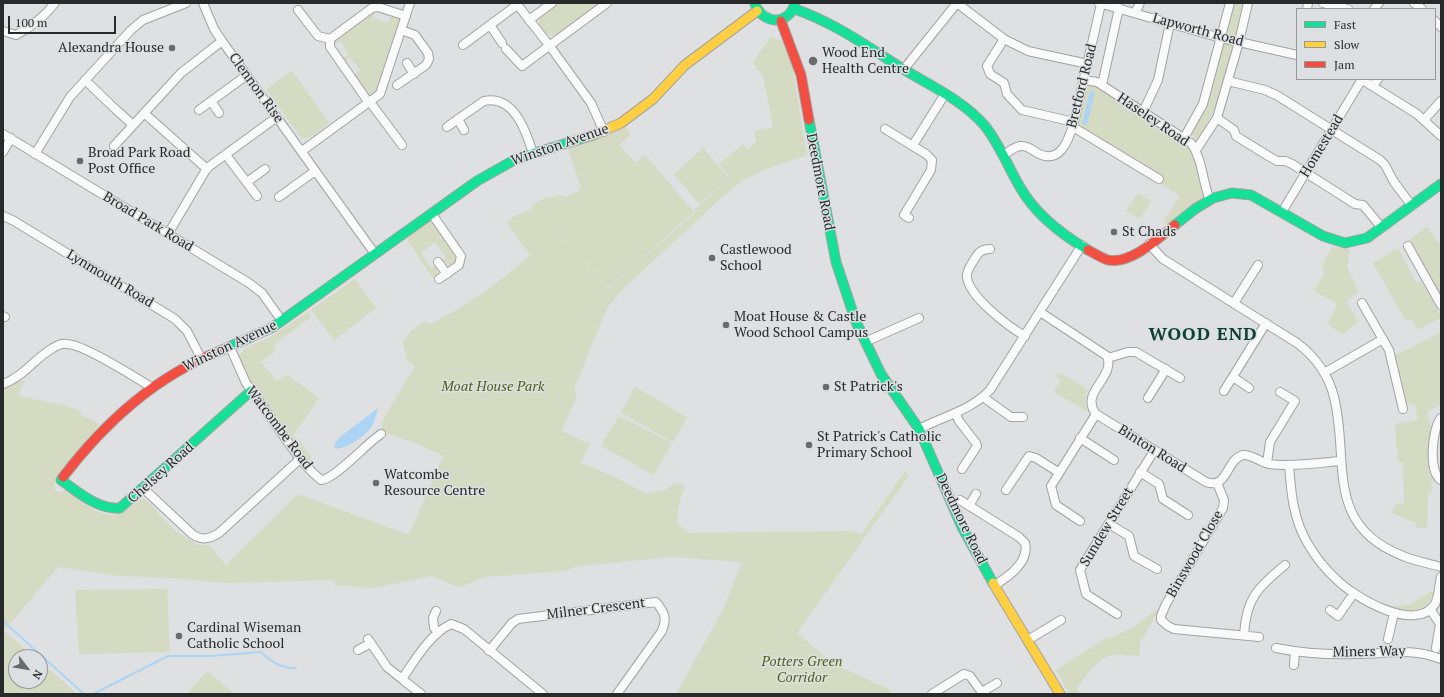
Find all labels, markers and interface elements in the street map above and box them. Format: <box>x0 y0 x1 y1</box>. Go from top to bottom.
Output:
scale bar <box>10 8 118 34</box>
legend <box>1296 8 1436 80</box>
street label: Lapworth Road <box>1151 10 1245 50</box>
text: 100 m <box>15 15 47 30</box>
text: Fast <box>1334 17 1356 32</box>
text: Slow <box>1334 37 1359 52</box>
place label: Alexandra House <box>58 40 164 56</box>
street label: Bretford Road <box>1063 42 1101 130</box>
marker: Alexandra House <box>167 43 177 53</box>
place label: Wood End Health Centre <box>822 45 909 78</box>
street label: Clennon Rise <box>225 50 287 126</box>
marker: Wood End Health Centre <box>807 55 819 67</box>
text: Jam <box>1334 57 1355 72</box>
street label: Haseley Road <box>1114 90 1192 150</box>
street label: Homestead <box>1297 112 1347 180</box>
street label: Winston Avenue <box>509 120 611 170</box>
street label: Deedmore Road <box>802 132 838 232</box>
place label: Broad Park Road Post Office <box>88 145 191 178</box>
marker: Broad Park Road Post Office <box>75 156 85 166</box>
street label: Broad Park Road <box>100 188 196 256</box>
place label: St Chads <box>1122 224 1176 240</box>
marker: St Chads <box>1109 227 1119 237</box>
place label: Castlewood School <box>720 242 792 274</box>
street label: Lynmouth Road <box>64 246 156 312</box>
marker: Castlewood School <box>707 253 717 263</box>
place label: Moat House & Castle Wood School Campus <box>734 309 868 342</box>
street label: Winston Avenue <box>180 317 280 375</box>
marker: Moat House & Castle Wood School Campus <box>721 320 731 330</box>
district label: WOOD END <box>1148 324 1258 346</box>
park label: Moat House Park <box>442 379 544 395</box>
place label: St Patrick's <box>834 379 903 395</box>
marker: St Patrick's <box>821 382 831 392</box>
street label: Watcombe Road <box>242 383 316 473</box>
street label: Binton Road <box>1115 421 1189 477</box>
place label: St Patrick's Catholic Primary School <box>817 429 941 462</box>
street label: Chelsey Road <box>125 439 197 507</box>
marker: St Patrick's Catholic Primary School <box>804 440 814 450</box>
place label: Watcombe Resource Centre <box>384 467 485 500</box>
street label: Deedmore Road <box>932 471 990 567</box>
marker: Watcombe Resource Centre <box>371 478 381 488</box>
street label: Sundew Street <box>1077 484 1137 570</box>
street label: Binswood Close <box>1163 507 1227 601</box>
street label: Milner Crescent <box>546 595 646 623</box>
place label: Cardinal Wiseman Catholic School <box>187 620 301 652</box>
marker: Cardinal Wiseman Catholic School <box>174 631 184 641</box>
street label: Miners Way <box>1332 643 1406 661</box>
north arrow <box>8 649 48 689</box>
park label: Potters Green Corridor <box>762 654 842 686</box>
text: N <box>29 667 46 682</box>

